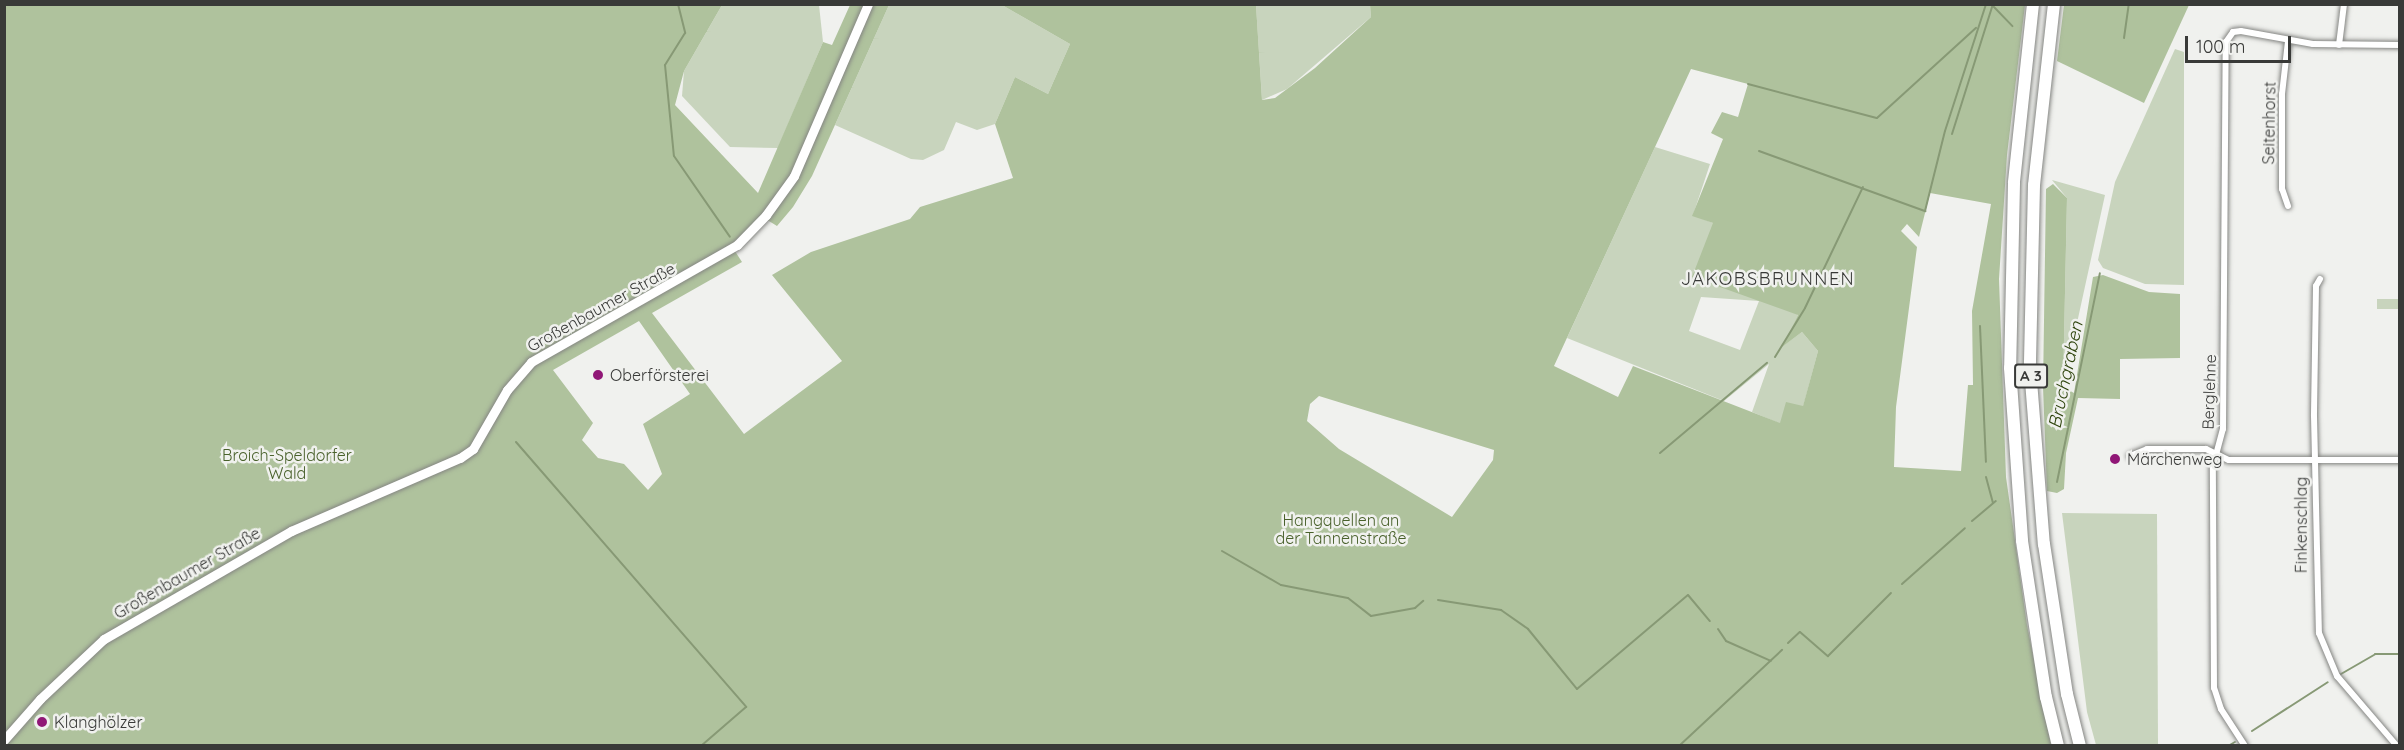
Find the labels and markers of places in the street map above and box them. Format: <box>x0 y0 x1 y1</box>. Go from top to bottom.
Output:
place label: Oberförsterei <box>610 365 709 385</box>
marker: Oberförsterei <box>591 368 605 382</box>
place label: Märchenweg <box>2127 449 2222 469</box>
marker: Märchenweg <box>2108 452 2122 466</box>
place label: Klanghölzer <box>54 712 143 732</box>
marker: Klanghölzer <box>35 715 49 729</box>

